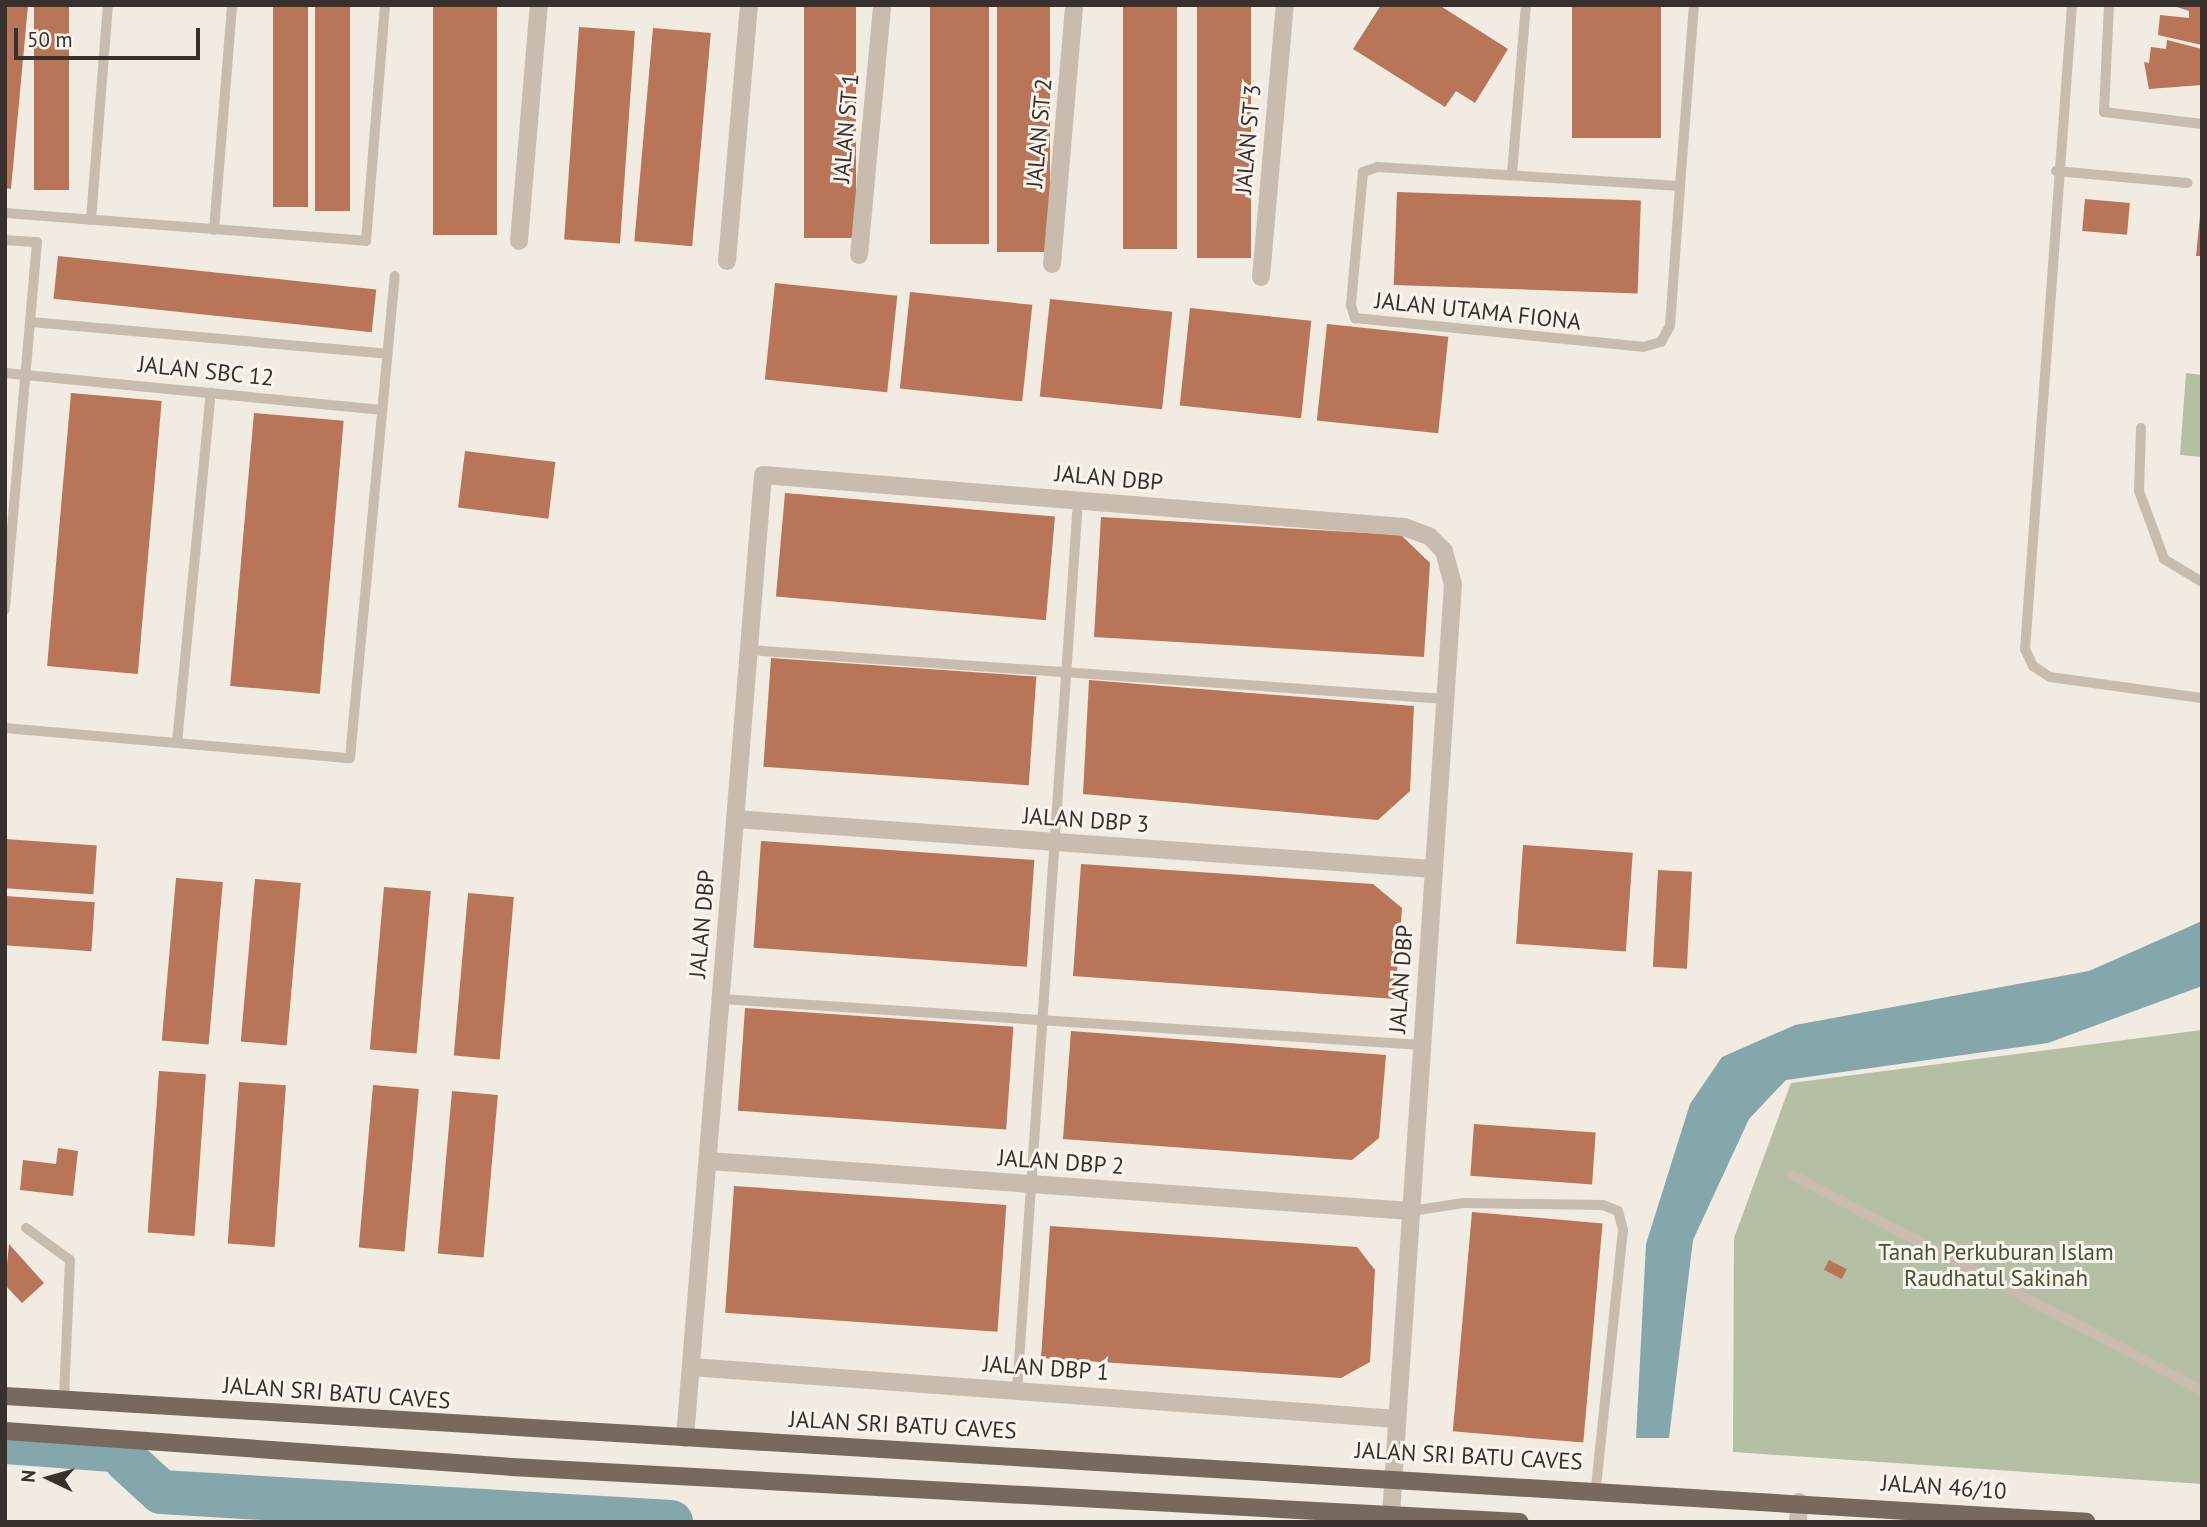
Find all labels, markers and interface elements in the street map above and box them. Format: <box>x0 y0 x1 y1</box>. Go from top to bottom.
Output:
scale bar <box>18 14 203 58</box>
text: 50 m <box>27 26 73 53</box>
street label: JALAN ST 1 <box>827 72 865 184</box>
street label: JALAN ST 2 <box>1020 77 1058 189</box>
street label: JALAN ST 3 <box>1229 83 1267 195</box>
street label: JALAN UTAMA FIONA <box>1373 286 1583 336</box>
street label: JALAN SBC 12 <box>136 350 276 392</box>
street label: JALAN DBP <box>1054 460 1164 496</box>
street label: JALAN DBP 3 <box>1022 802 1150 838</box>
street label: JALAN DBP <box>684 869 720 979</box>
street label: JALAN DBP <box>1383 924 1419 1034</box>
street label: JALAN DBP 2 <box>997 1144 1125 1180</box>
park label: Tanah Perkuburan Islam Raudhatul Sakinah <box>1878 1238 2114 1292</box>
street label: JALAN DBP 1 <box>982 1350 1110 1386</box>
street label: JALAN SRI BATU CAVES <box>222 1371 452 1415</box>
street label: JALAN SRI BATU CAVES <box>789 1405 1017 1445</box>
street label: JALAN SRI BATU CAVES <box>1355 1436 1583 1476</box>
north arrow <box>14 1443 84 1513</box>
text: N <box>16 1469 41 1483</box>
street label: JALAN 46/10 <box>1880 1469 2008 1505</box>

